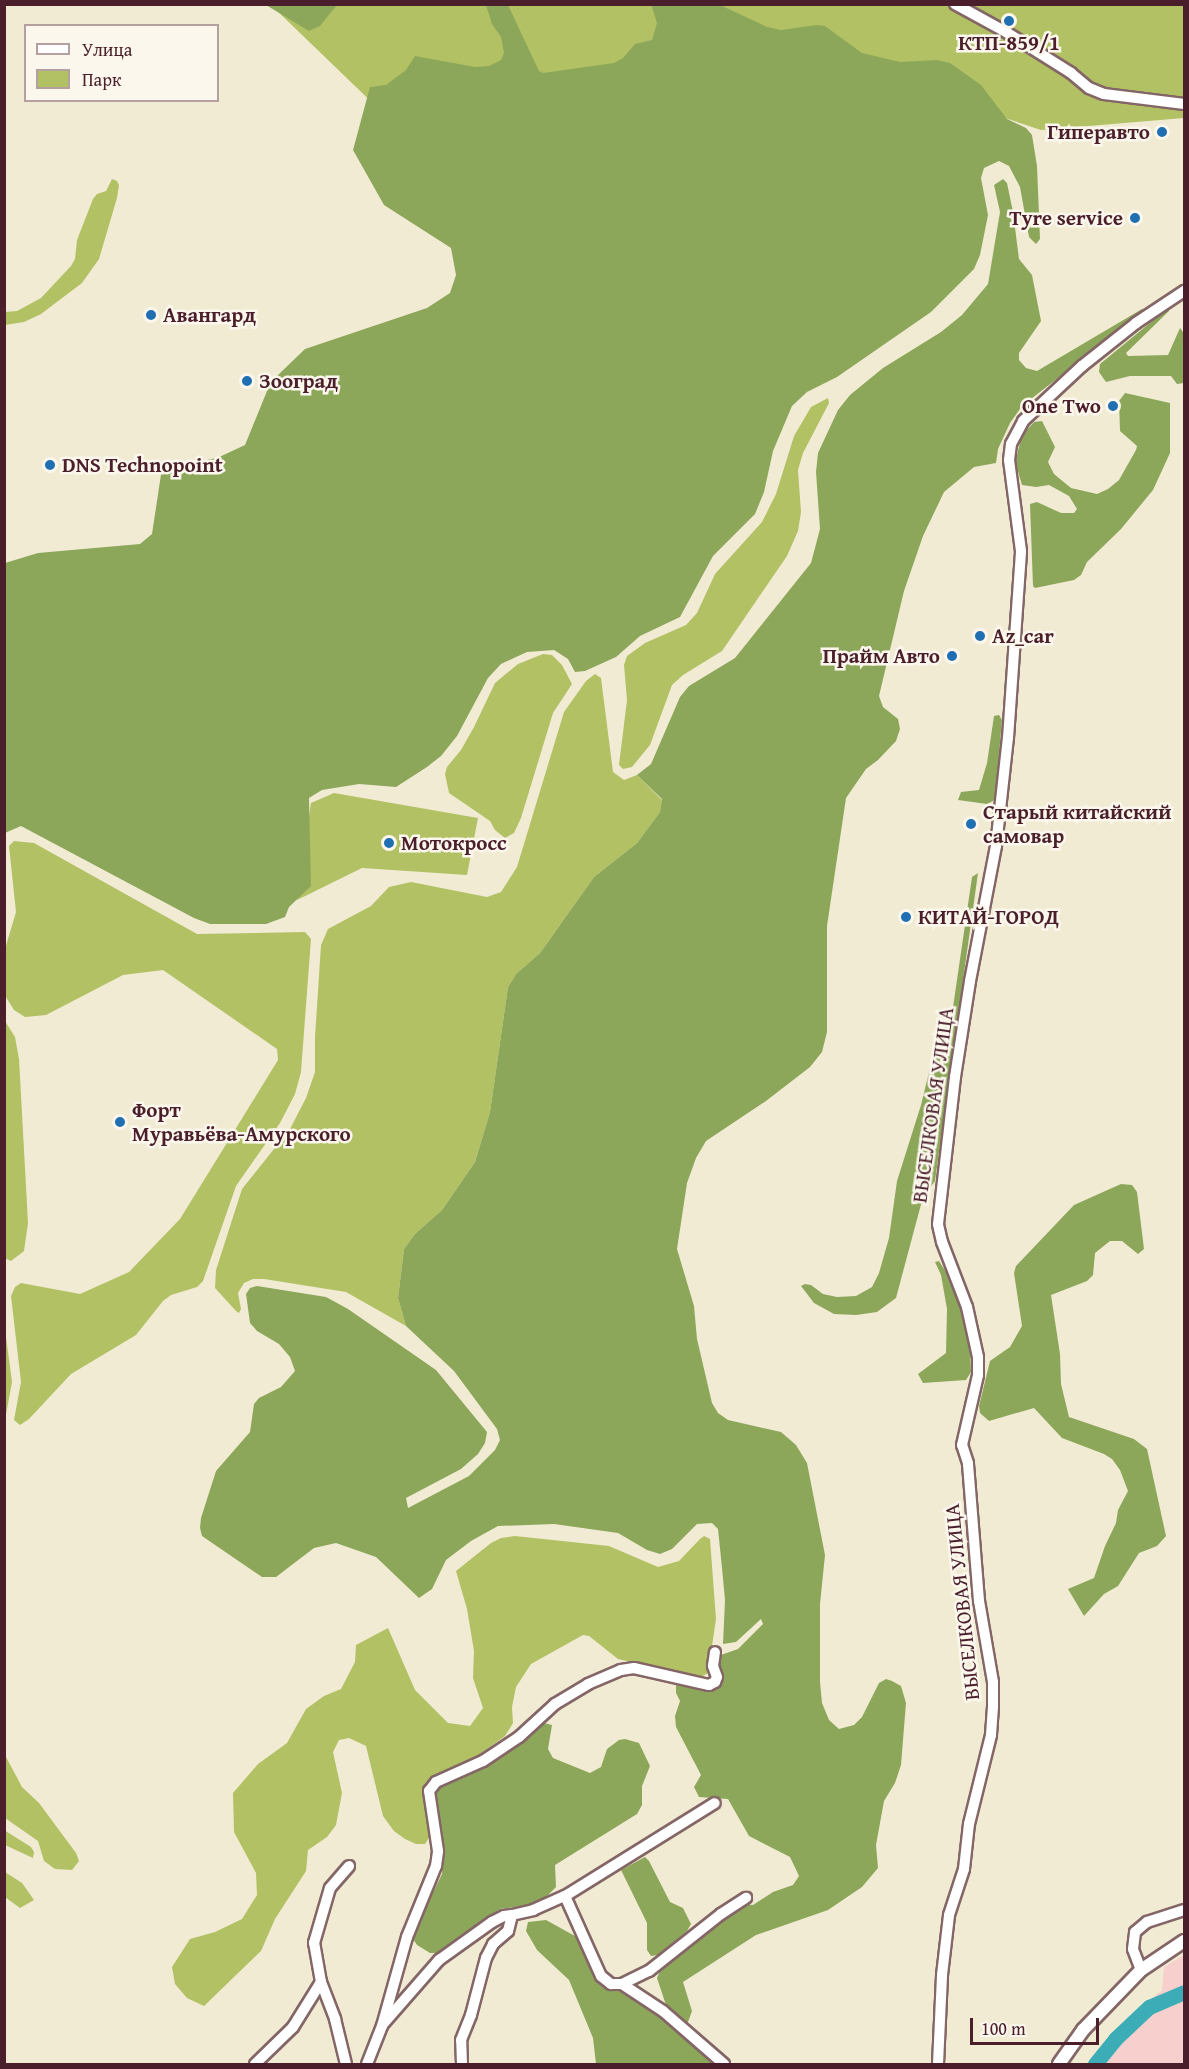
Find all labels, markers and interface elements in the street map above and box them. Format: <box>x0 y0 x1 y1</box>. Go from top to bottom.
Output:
marker: КТП-859/1 <box>1002 14 1016 28</box>
legend <box>24 24 219 102</box>
place label: КТП-859/1 <box>958 30 1060 56</box>
text: Улица <box>82 36 132 63</box>
text: Парк <box>82 66 121 93</box>
place label: Гиперавто <box>1047 119 1150 145</box>
marker: Гиперавто <box>1155 125 1169 139</box>
place label: Tyre service <box>1009 205 1123 231</box>
marker: Tyre service <box>1128 211 1142 225</box>
place label: Авангард <box>163 302 256 328</box>
marker: Авангард <box>144 308 158 322</box>
place label: Зооград <box>259 368 338 394</box>
marker: Зооград <box>240 374 254 388</box>
place label: One Two <box>1022 393 1101 419</box>
marker: One Two <box>1106 399 1120 413</box>
place label: DNS Technopoint <box>62 452 223 478</box>
marker: DNS Technopoint <box>43 458 57 472</box>
place label: Az_car <box>992 623 1054 649</box>
marker: Az_car <box>973 629 987 643</box>
place label: Прайм Авто <box>823 643 940 669</box>
marker: Прайм Авто <box>945 649 959 663</box>
place label: Старый китайский самовар <box>983 799 1171 849</box>
marker: Старый китайский самовар <box>964 817 978 831</box>
place label: Мотокросс <box>401 830 507 856</box>
marker: Мотокросс <box>382 836 396 850</box>
place label: КИТАЙ-ГОРОД <box>918 904 1059 930</box>
marker: КИТАЙ-ГОРОД <box>899 910 913 924</box>
street label: ВЫСЕЛКОВАЯ УЛИЦА <box>907 1006 959 1204</box>
place label: Форт Муравьёва-Амурского <box>132 1097 351 1147</box>
marker: Форт Муравьёва-Амурского <box>113 1115 127 1129</box>
street label: ВЫСЕЛКОВАЯ УЛИЦА <box>939 1503 985 1701</box>
scale bar <box>973 2006 1102 2044</box>
text: 100 m <box>981 2015 1026 2042</box>

